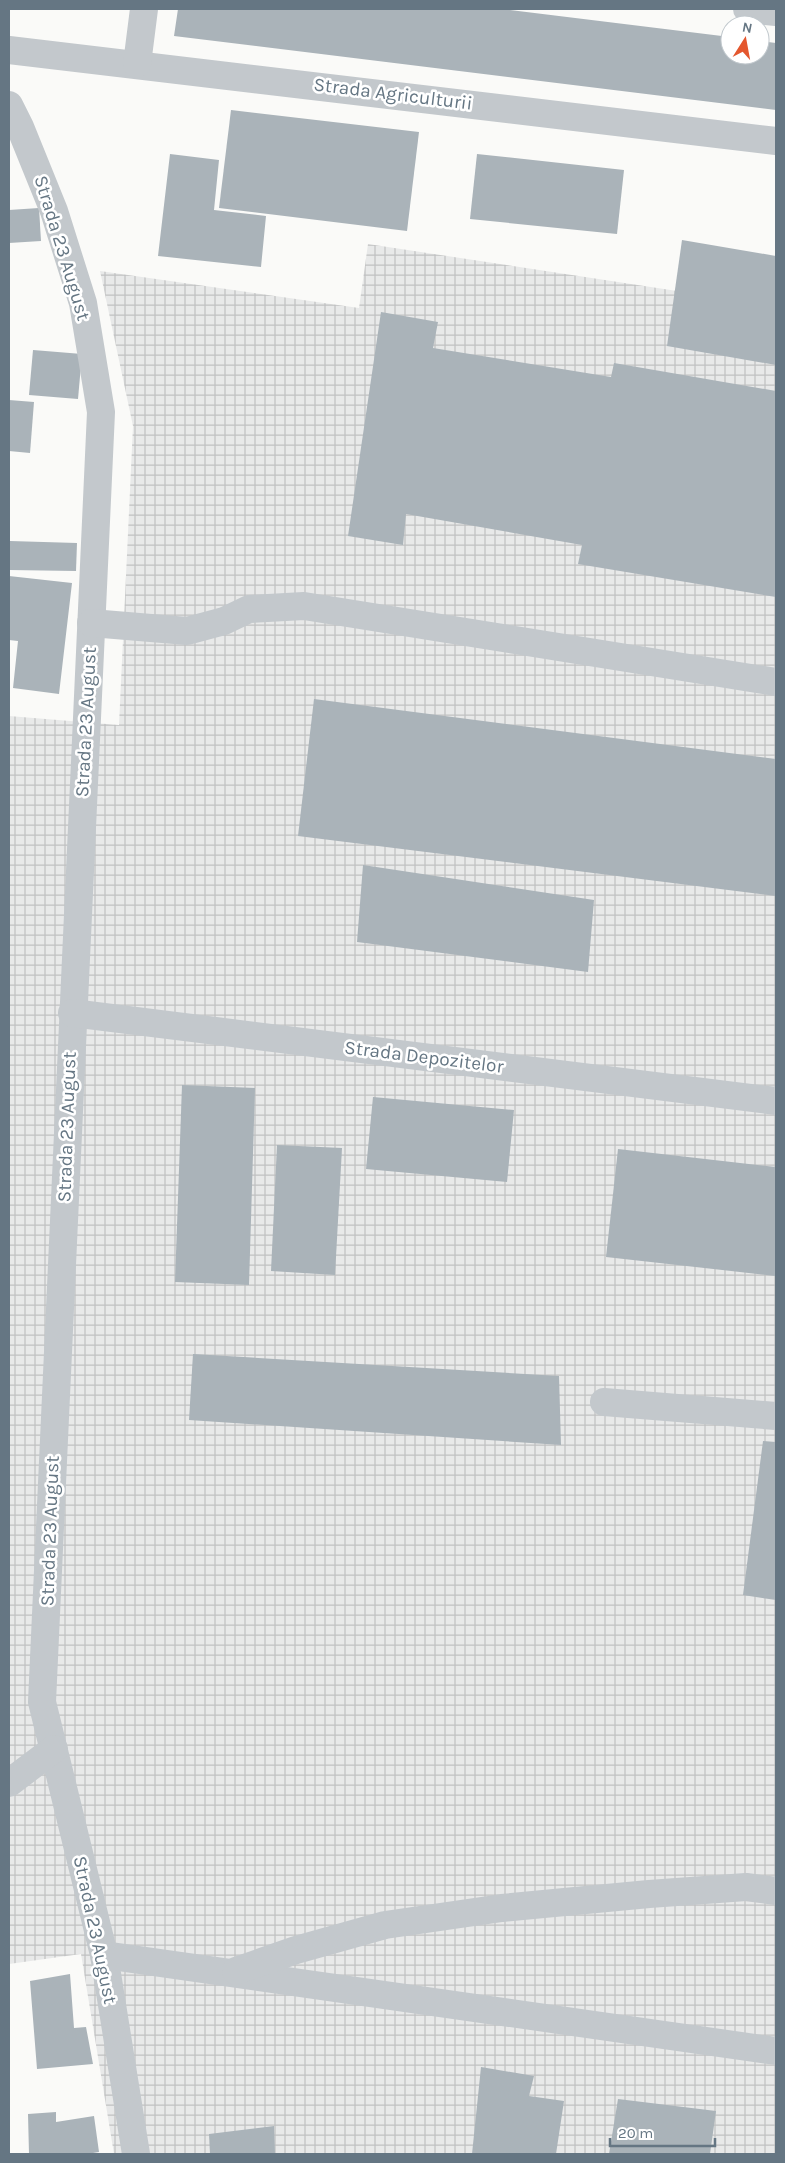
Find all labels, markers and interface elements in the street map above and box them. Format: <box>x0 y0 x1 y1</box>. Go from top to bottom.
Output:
north arrow <box>720 15 770 65</box>
text: N <box>741 18 754 37</box>
street label: Strada Agriculturii <box>312 73 474 115</box>
street label: Strada 23 August <box>29 173 95 323</box>
street label: Strada 23 August <box>71 646 101 798</box>
street label: Strada Depozitelor <box>343 1036 505 1078</box>
street label: Strada 23 August <box>53 1051 81 1203</box>
street label: Strada 23 August <box>36 1455 64 1607</box>
street label: Strada 23 August <box>69 1854 121 2006</box>
scale bar <box>610 2116 715 2148</box>
text: 20 m <box>618 2124 653 2142</box>

